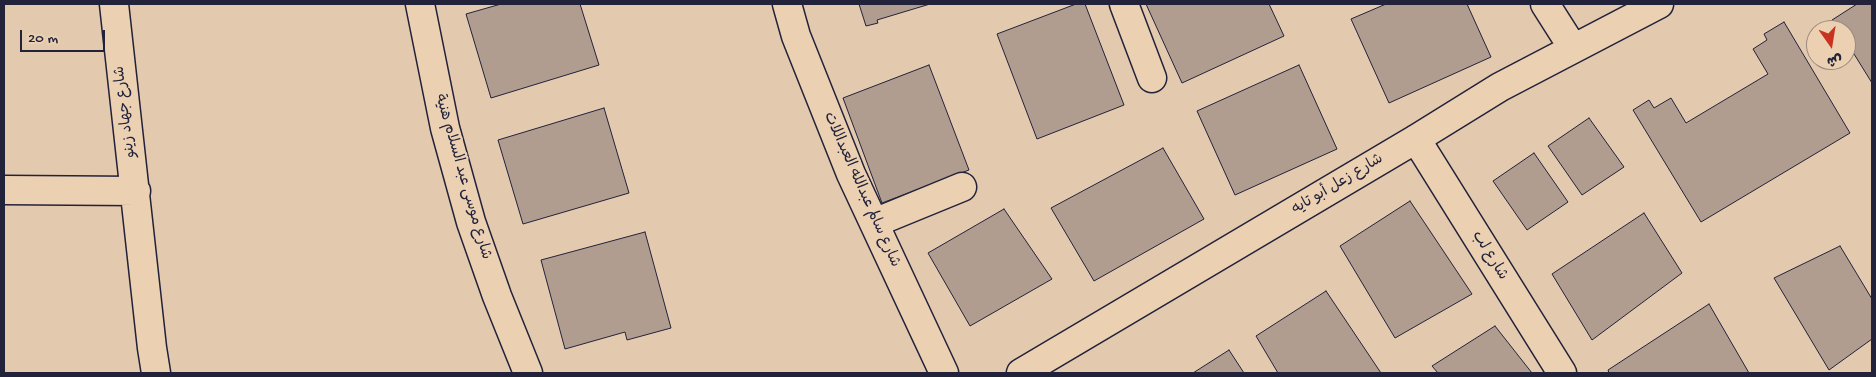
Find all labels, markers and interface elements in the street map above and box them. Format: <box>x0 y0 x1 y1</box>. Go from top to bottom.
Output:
scale bar <box>22 20 108 52</box>
north arrow <box>1806 20 1856 70</box>
text: 20 m <box>28 30 58 48</box>
text: ش <box>1825 49 1844 69</box>
street label: شارع جهاد زينو <box>111 65 141 159</box>
street label: شارع موسى عبد السلام هنية <box>430 92 494 262</box>
street label: شارع سالم عبدالله العبداللات <box>819 110 903 270</box>
street label: شارع زعل أبو تايه <box>1289 151 1387 219</box>
street label: شارع لب <box>1467 228 1511 284</box>

